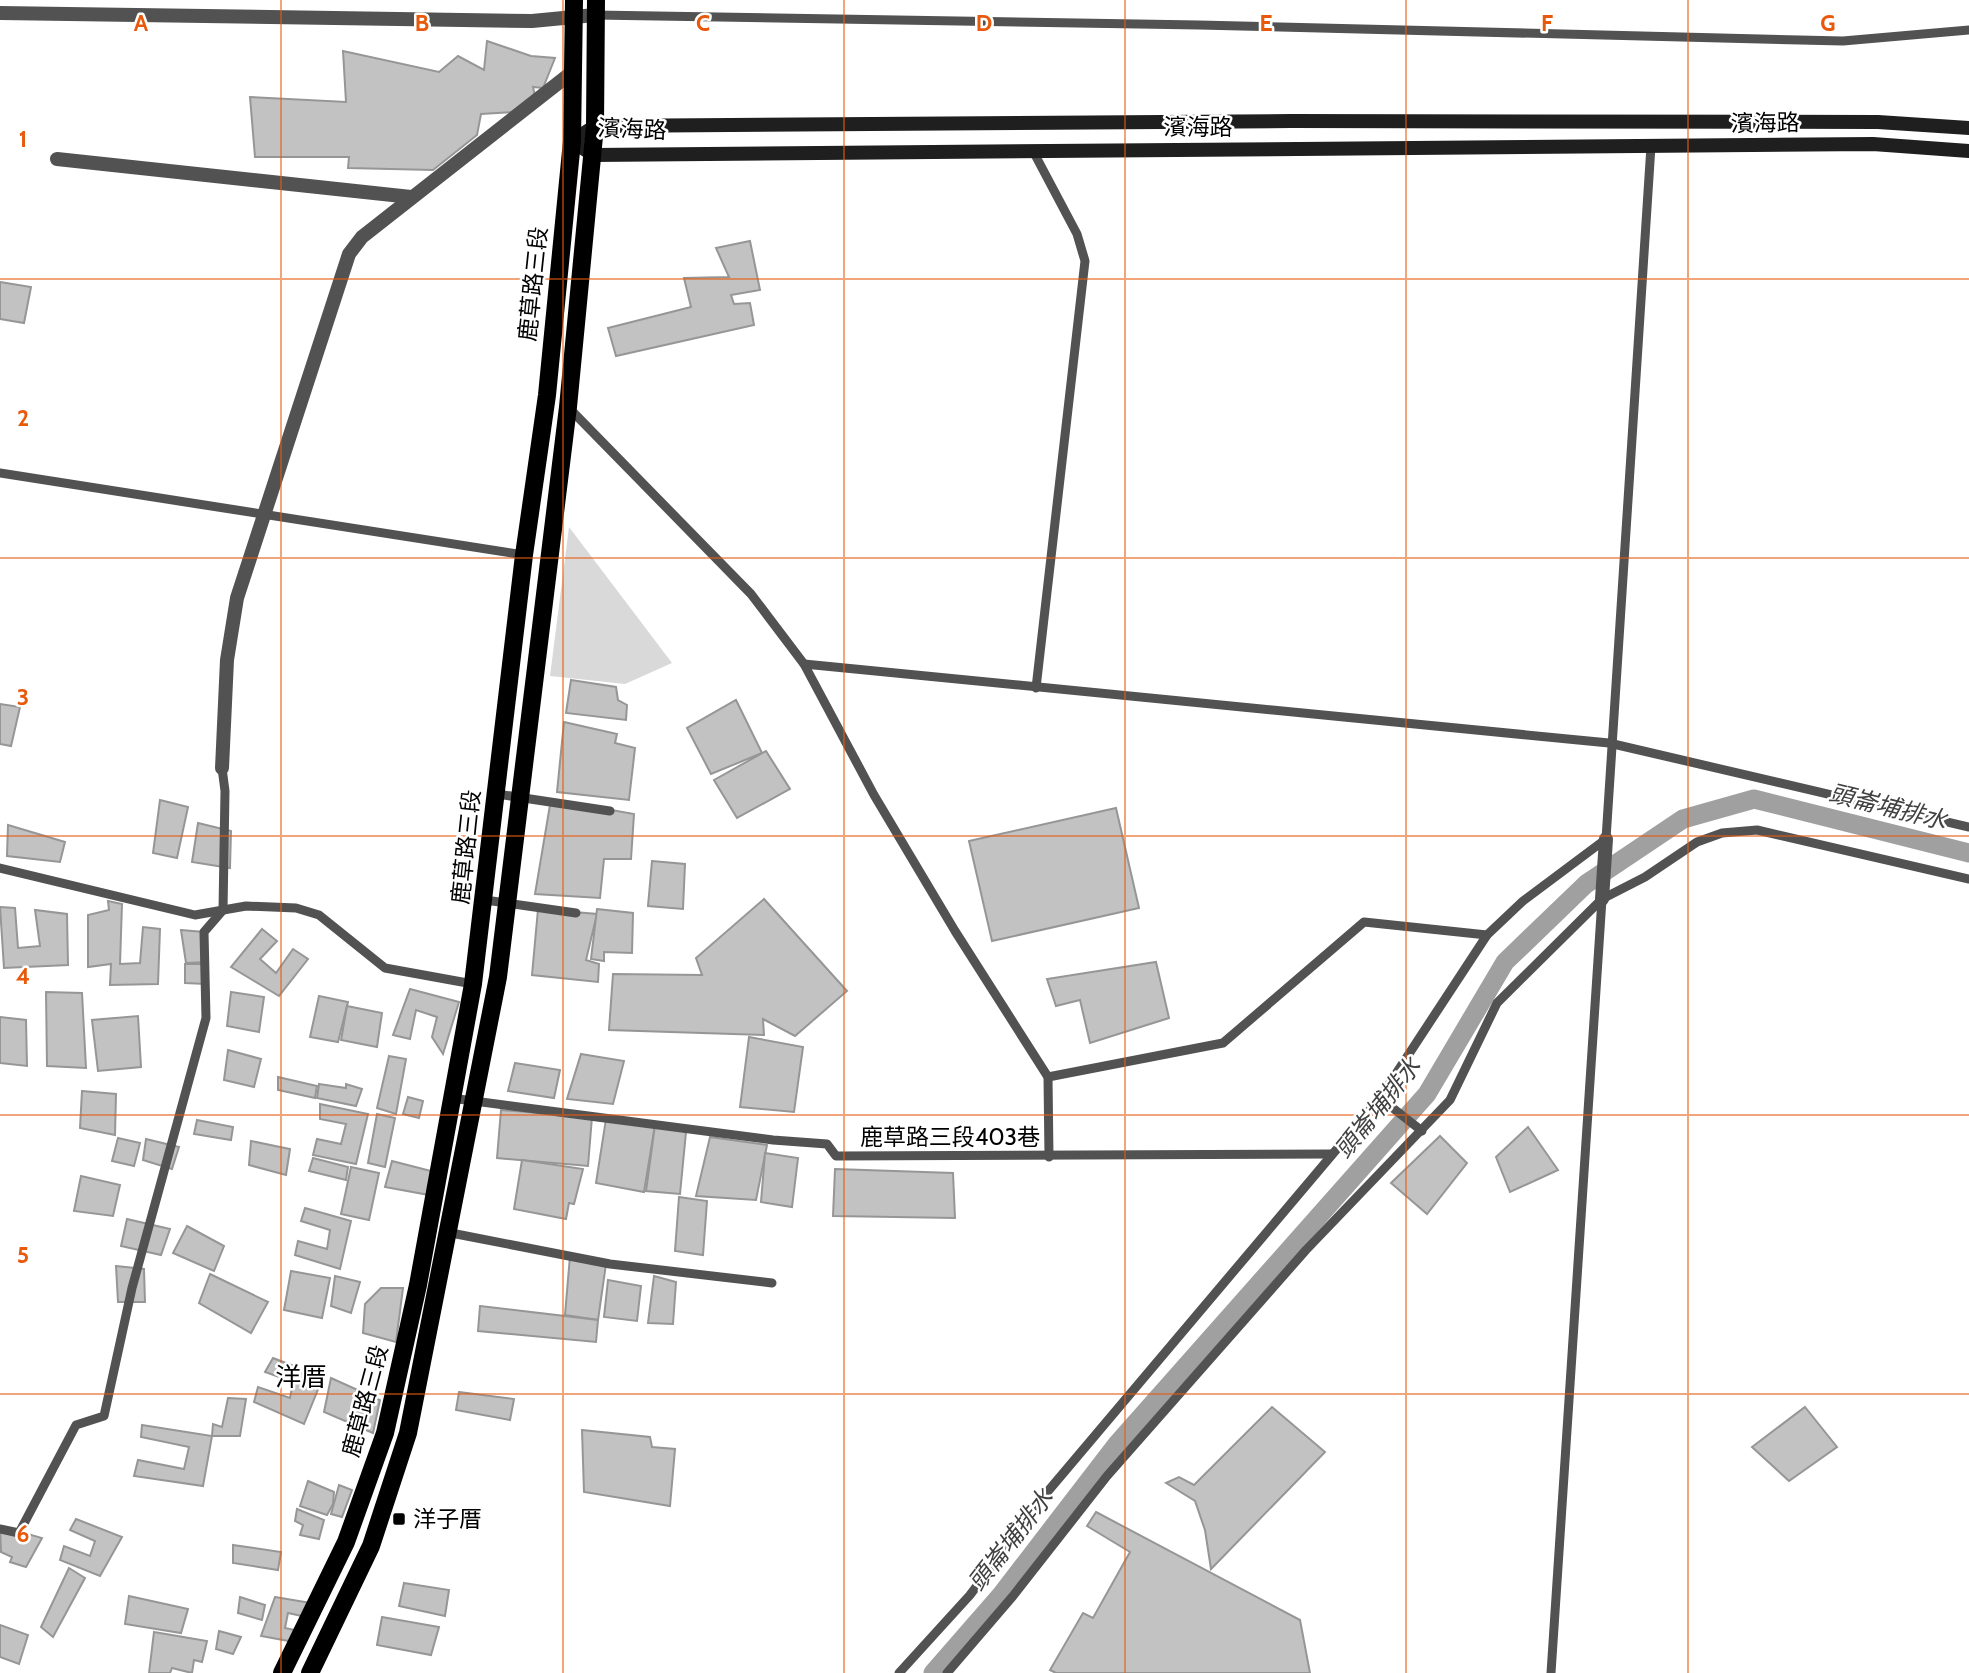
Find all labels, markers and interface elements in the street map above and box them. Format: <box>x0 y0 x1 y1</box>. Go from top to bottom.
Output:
text: A <box>134 9 149 37</box>
text: B <box>415 9 429 37</box>
text: C <box>696 9 710 37</box>
text: D <box>976 9 992 37</box>
text: E <box>1259 9 1273 37</box>
text: F <box>1541 9 1553 37</box>
text: G <box>1820 9 1836 37</box>
street label: 濱海路 <box>1730 108 1800 138</box>
street label: 濱海路 <box>1164 113 1233 141</box>
street label: 濱海路 <box>597 114 667 144</box>
text: 1 <box>19 125 27 153</box>
street label: 鹿草路三段 <box>513 225 553 343</box>
text: 2 <box>17 404 29 432</box>
text: 3 <box>17 683 29 711</box>
water label: 頭崙埔排水 <box>1826 778 1951 835</box>
street label: 鹿草路三段 <box>446 788 486 906</box>
text: 4 <box>16 962 30 990</box>
water label: 頭崙埔排水 <box>1329 1051 1427 1163</box>
street label: 鹿草路三段403巷 <box>860 1123 1040 1151</box>
text: 5 <box>17 1241 29 1269</box>
street label: 鹿草路三段 <box>337 1342 393 1460</box>
district label: 洋厝 <box>275 1361 327 1393</box>
water label: 頭崙埔排水 <box>962 1483 1060 1596</box>
place label: 洋子厝 <box>413 1505 482 1533</box>
marker: 洋子厝 <box>391 1511 407 1527</box>
text: 6 <box>17 1520 29 1548</box>

